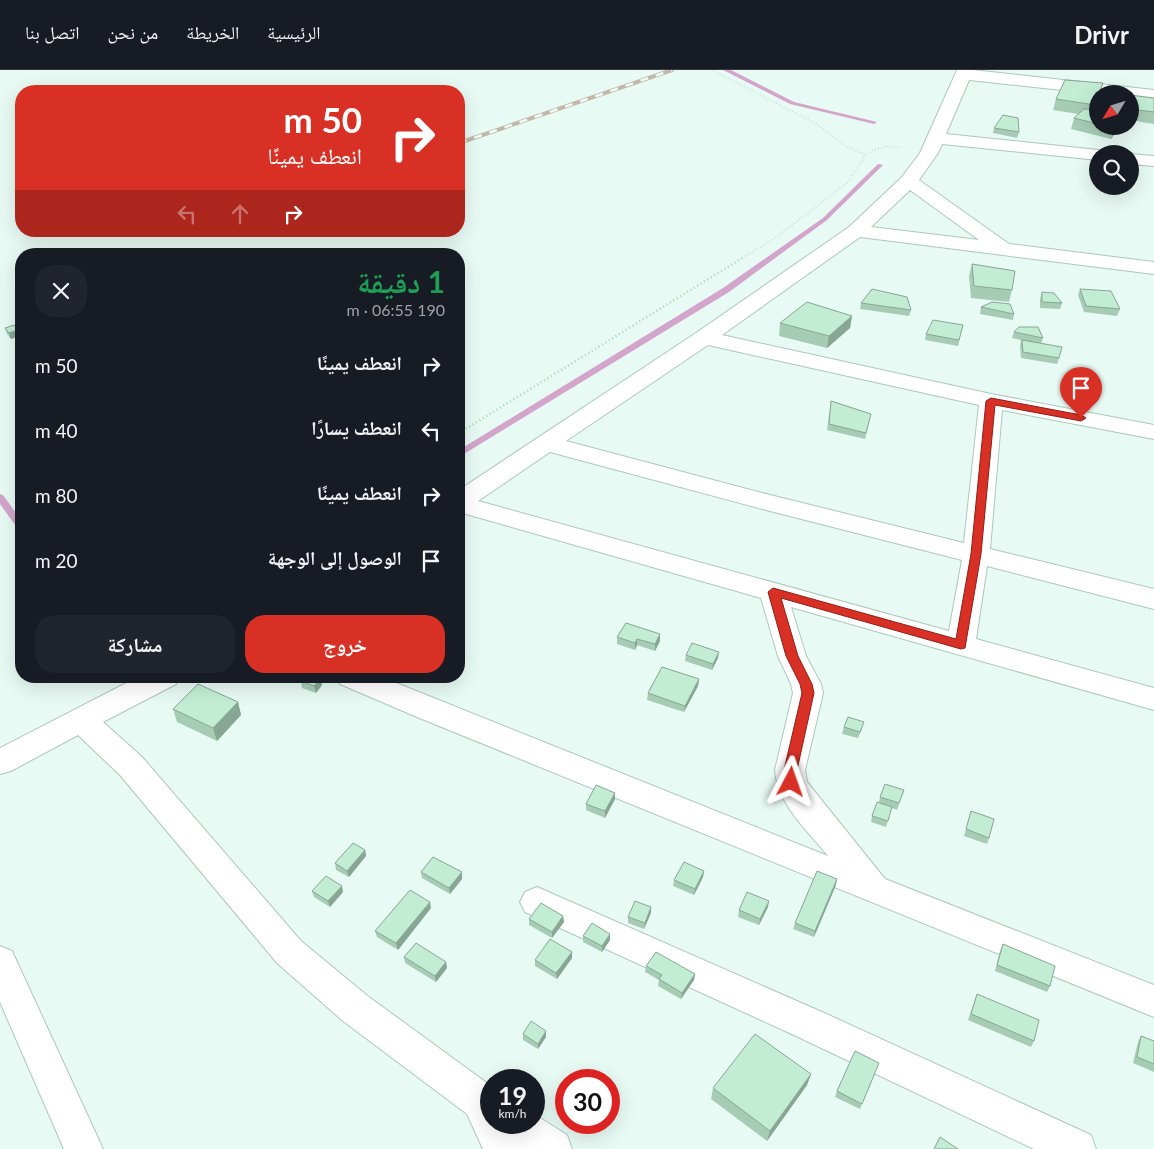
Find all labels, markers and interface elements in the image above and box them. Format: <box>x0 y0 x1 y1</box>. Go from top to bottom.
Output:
text: Drivr <box>1074 20 1129 49</box>
text: اتصل بنا <box>25 21 79 43</box>
text: من نحن <box>107 21 158 43</box>
text: الخريطة <box>186 21 239 43</box>
text: الرئيسية <box>267 21 321 43</box>
north arrow <box>1089 85 1139 135</box>
map controls <box>1089 85 1139 195</box>
text: 50 m <box>284 98 362 140</box>
icon: right <box>380 105 445 170</box>
text: انعطف يمينًا <box>268 142 362 169</box>
button: search <box>1089 145 1139 195</box>
icon: left <box>173 200 201 228</box>
icon: ahead <box>226 200 254 228</box>
icon: right <box>279 200 307 228</box>
text: 1 دقيقة <box>357 263 445 299</box>
button: close <box>35 265 87 317</box>
text: 190 m · 06:55 <box>346 300 445 319</box>
text: انعطف يمينًا <box>317 351 402 374</box>
icon: right <box>417 352 445 380</box>
text: 50 m <box>35 354 78 377</box>
pin <box>1060 367 1102 418</box>
icon: arrive <box>1067 374 1095 402</box>
text: انعطف يسارًا <box>311 416 402 439</box>
icon: left <box>417 417 445 445</box>
text: 40 m <box>35 419 78 442</box>
text: انعطف يمينًا <box>317 481 402 504</box>
icon: right <box>417 482 445 510</box>
text: 80 m <box>35 484 78 507</box>
text: الوصول إلى الوجهة <box>268 546 402 569</box>
icon: arrive <box>417 547 445 575</box>
text: 20 m <box>35 549 78 572</box>
button: مشاركة <box>35 615 235 673</box>
button: خروج <box>245 615 445 673</box>
position arrow <box>764 755 816 807</box>
speed limit sign: 30 <box>555 1069 620 1134</box>
text: 19 <box>498 1080 527 1110</box>
text: km/h <box>498 1106 527 1121</box>

